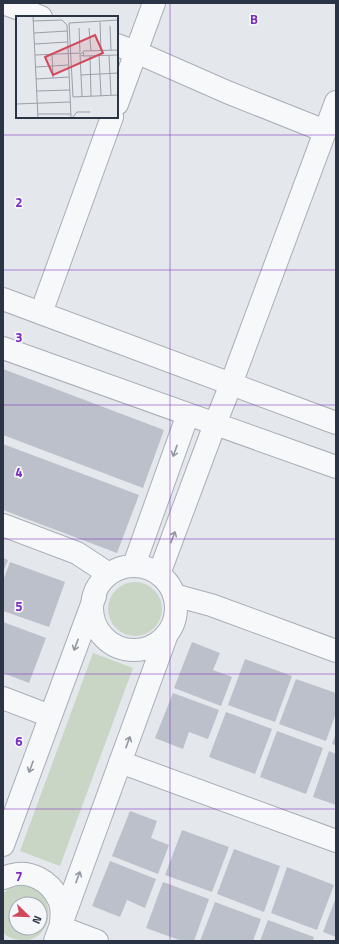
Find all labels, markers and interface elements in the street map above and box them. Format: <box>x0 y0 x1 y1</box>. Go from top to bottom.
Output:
text: B <box>250 9 258 29</box>
inset map <box>16 16 118 118</box>
text: 2 <box>15 192 23 212</box>
text: 3 <box>15 327 23 347</box>
one-way arrow <box>171 445 179 457</box>
text: 4 <box>15 462 23 482</box>
one-way arrow <box>169 532 177 544</box>
text: 5 <box>15 596 23 616</box>
one-way arrow <box>72 639 80 651</box>
text: 6 <box>15 731 23 751</box>
one-way arrow <box>124 737 132 749</box>
one-way arrow <box>27 761 35 773</box>
text: 7 <box>15 866 23 886</box>
one-way arrow <box>75 872 83 884</box>
north arrow <box>8 896 48 936</box>
text: N <box>28 913 46 927</box>

